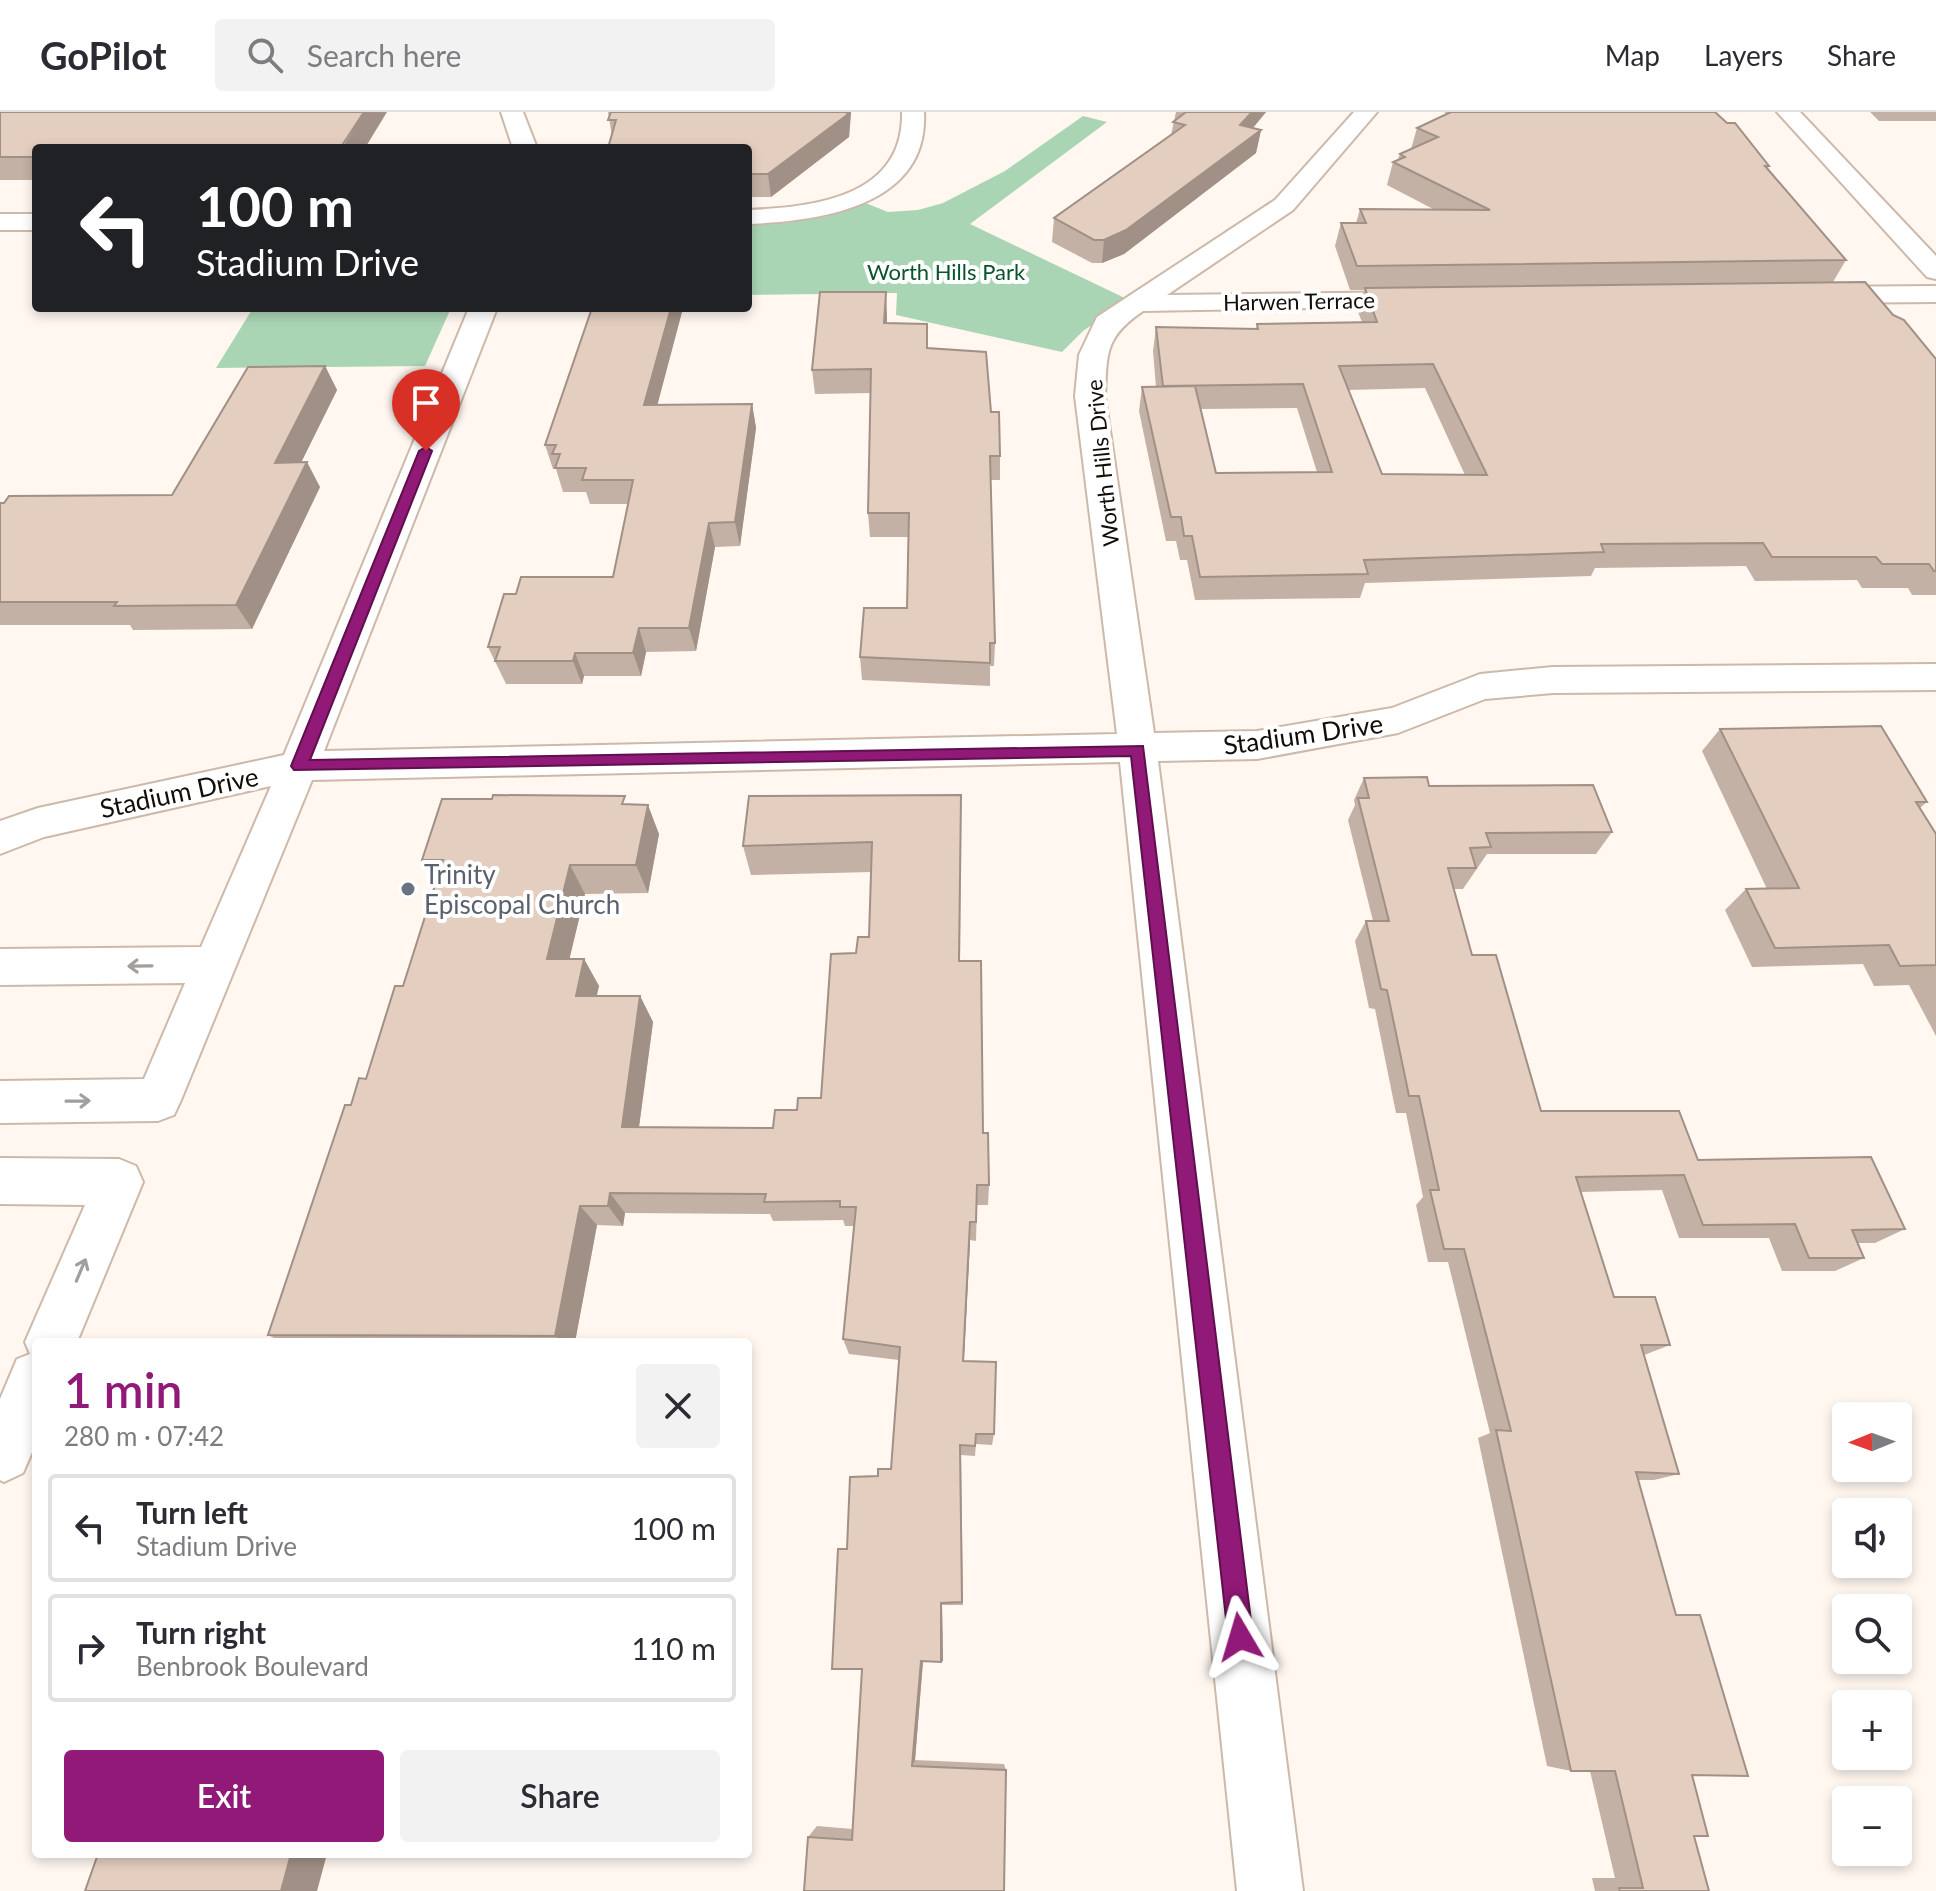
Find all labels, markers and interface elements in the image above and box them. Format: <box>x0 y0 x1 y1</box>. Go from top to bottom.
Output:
search box <box>215 19 775 91</box>
text: GoPilot <box>40 32 167 78</box>
icon: search <box>243 33 287 77</box>
text: Search here <box>307 37 461 73</box>
text: Map <box>1605 38 1660 72</box>
text: Layers <box>1704 38 1783 72</box>
text: Share <box>1827 38 1896 72</box>
text: 100 m <box>196 172 354 239</box>
icon: left <box>64 176 168 280</box>
text: Stadium Drive <box>196 240 419 284</box>
park label: Worth Hills Park <box>867 258 1026 285</box>
street label: Harwen Terrace <box>1223 286 1375 316</box>
pin <box>392 369 460 451</box>
street label: Worth Hills Drive <box>1080 378 1124 548</box>
icon: arrive <box>404 381 448 425</box>
street label: Stadium Drive <box>1221 707 1385 761</box>
street label: Stadium Drive <box>97 760 261 824</box>
place label: Trinity Episcopal Church <box>424 858 620 920</box>
marker: Trinity Episcopal Church <box>399 880 417 898</box>
one-way arrow <box>127 958 154 974</box>
one-way arrow <box>64 1093 91 1109</box>
one-way arrow <box>75 1258 90 1283</box>
text: 1 min <box>64 1361 182 1418</box>
button: close <box>636 1364 720 1448</box>
north arrow <box>1832 1402 1912 1482</box>
map controls <box>1832 1402 1912 1866</box>
text: 280 m · 07:42 <box>64 1420 224 1452</box>
text: Turn left <box>136 1494 248 1530</box>
button: sound <box>1832 1498 1912 1578</box>
icon: left <box>68 1506 112 1550</box>
text: 100 m <box>631 1510 716 1546</box>
text: Stadium Drive <box>136 1530 297 1562</box>
button: search <box>1832 1594 1912 1674</box>
position arrow <box>1198 1595 1282 1679</box>
text: Turn right <box>136 1614 266 1650</box>
icon: right <box>68 1626 112 1670</box>
text: 110 m <box>631 1630 716 1666</box>
text: Benbrook Boulevard <box>136 1650 369 1682</box>
button: + <box>1832 1690 1912 1770</box>
button: Exit <box>64 1750 384 1842</box>
button: Share <box>400 1750 720 1842</box>
button: − <box>1832 1786 1912 1866</box>

